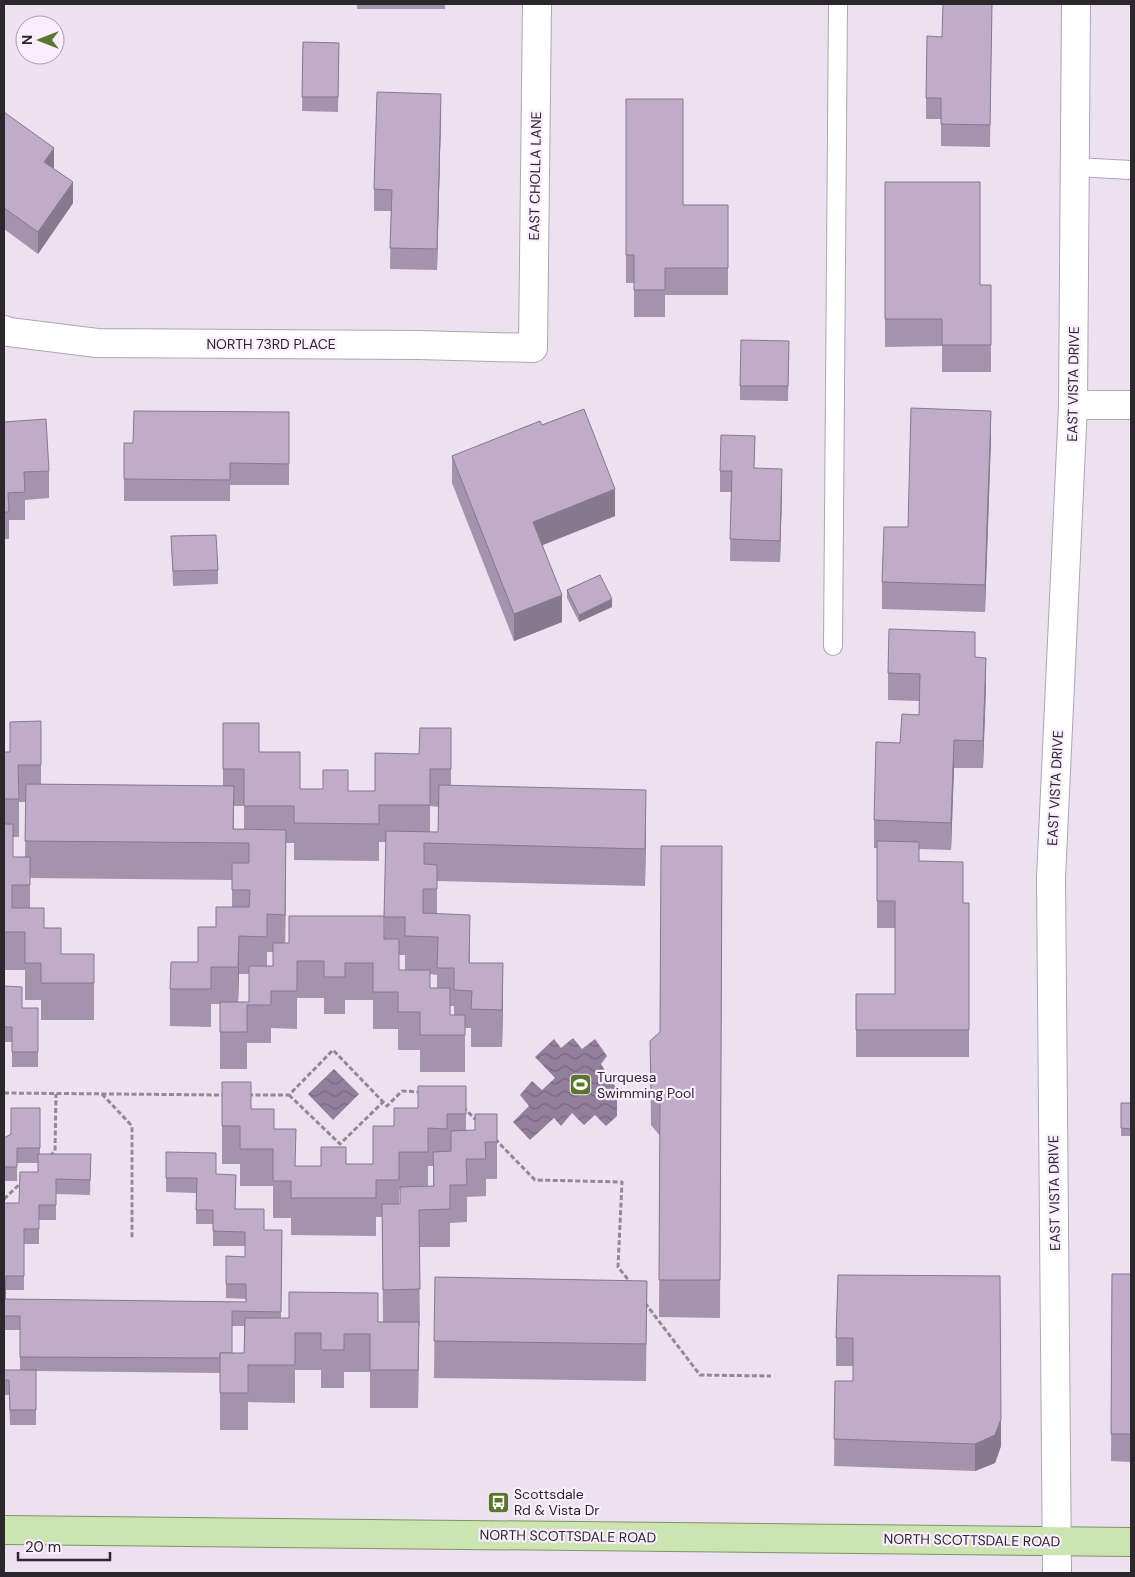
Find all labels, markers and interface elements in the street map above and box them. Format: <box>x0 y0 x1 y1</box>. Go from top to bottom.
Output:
north arrow <box>15 15 65 65</box>
text: N <box>18 35 36 45</box>
street label: EAST CHOLLA LANE <box>525 111 545 241</box>
street label: EAST VISTA DRIVE <box>1063 326 1083 442</box>
street label: NORTH 73RD PLACE <box>206 335 336 353</box>
street label: EAST VISTA DRIVE <box>1043 730 1067 846</box>
place label: Turquesa Swimming Pool <box>597 1068 694 1102</box>
sports icon: Turquesa Swimming Pool <box>569 1073 593 1097</box>
street label: EAST VISTA DRIVE <box>1044 1135 1064 1251</box>
place label: Scottsdale Rd & Vista Dr <box>514 1485 599 1519</box>
bus stop icon: Scottsdale Rd & Vista Dr <box>486 1490 510 1514</box>
street label: NORTH SCOTTSDALE ROAD <box>480 1525 656 1547</box>
street label: NORTH SCOTTSDALE ROAD <box>884 1529 1060 1551</box>
scale bar <box>18 1530 110 1562</box>
text: 20 m <box>25 1537 61 1557</box>

